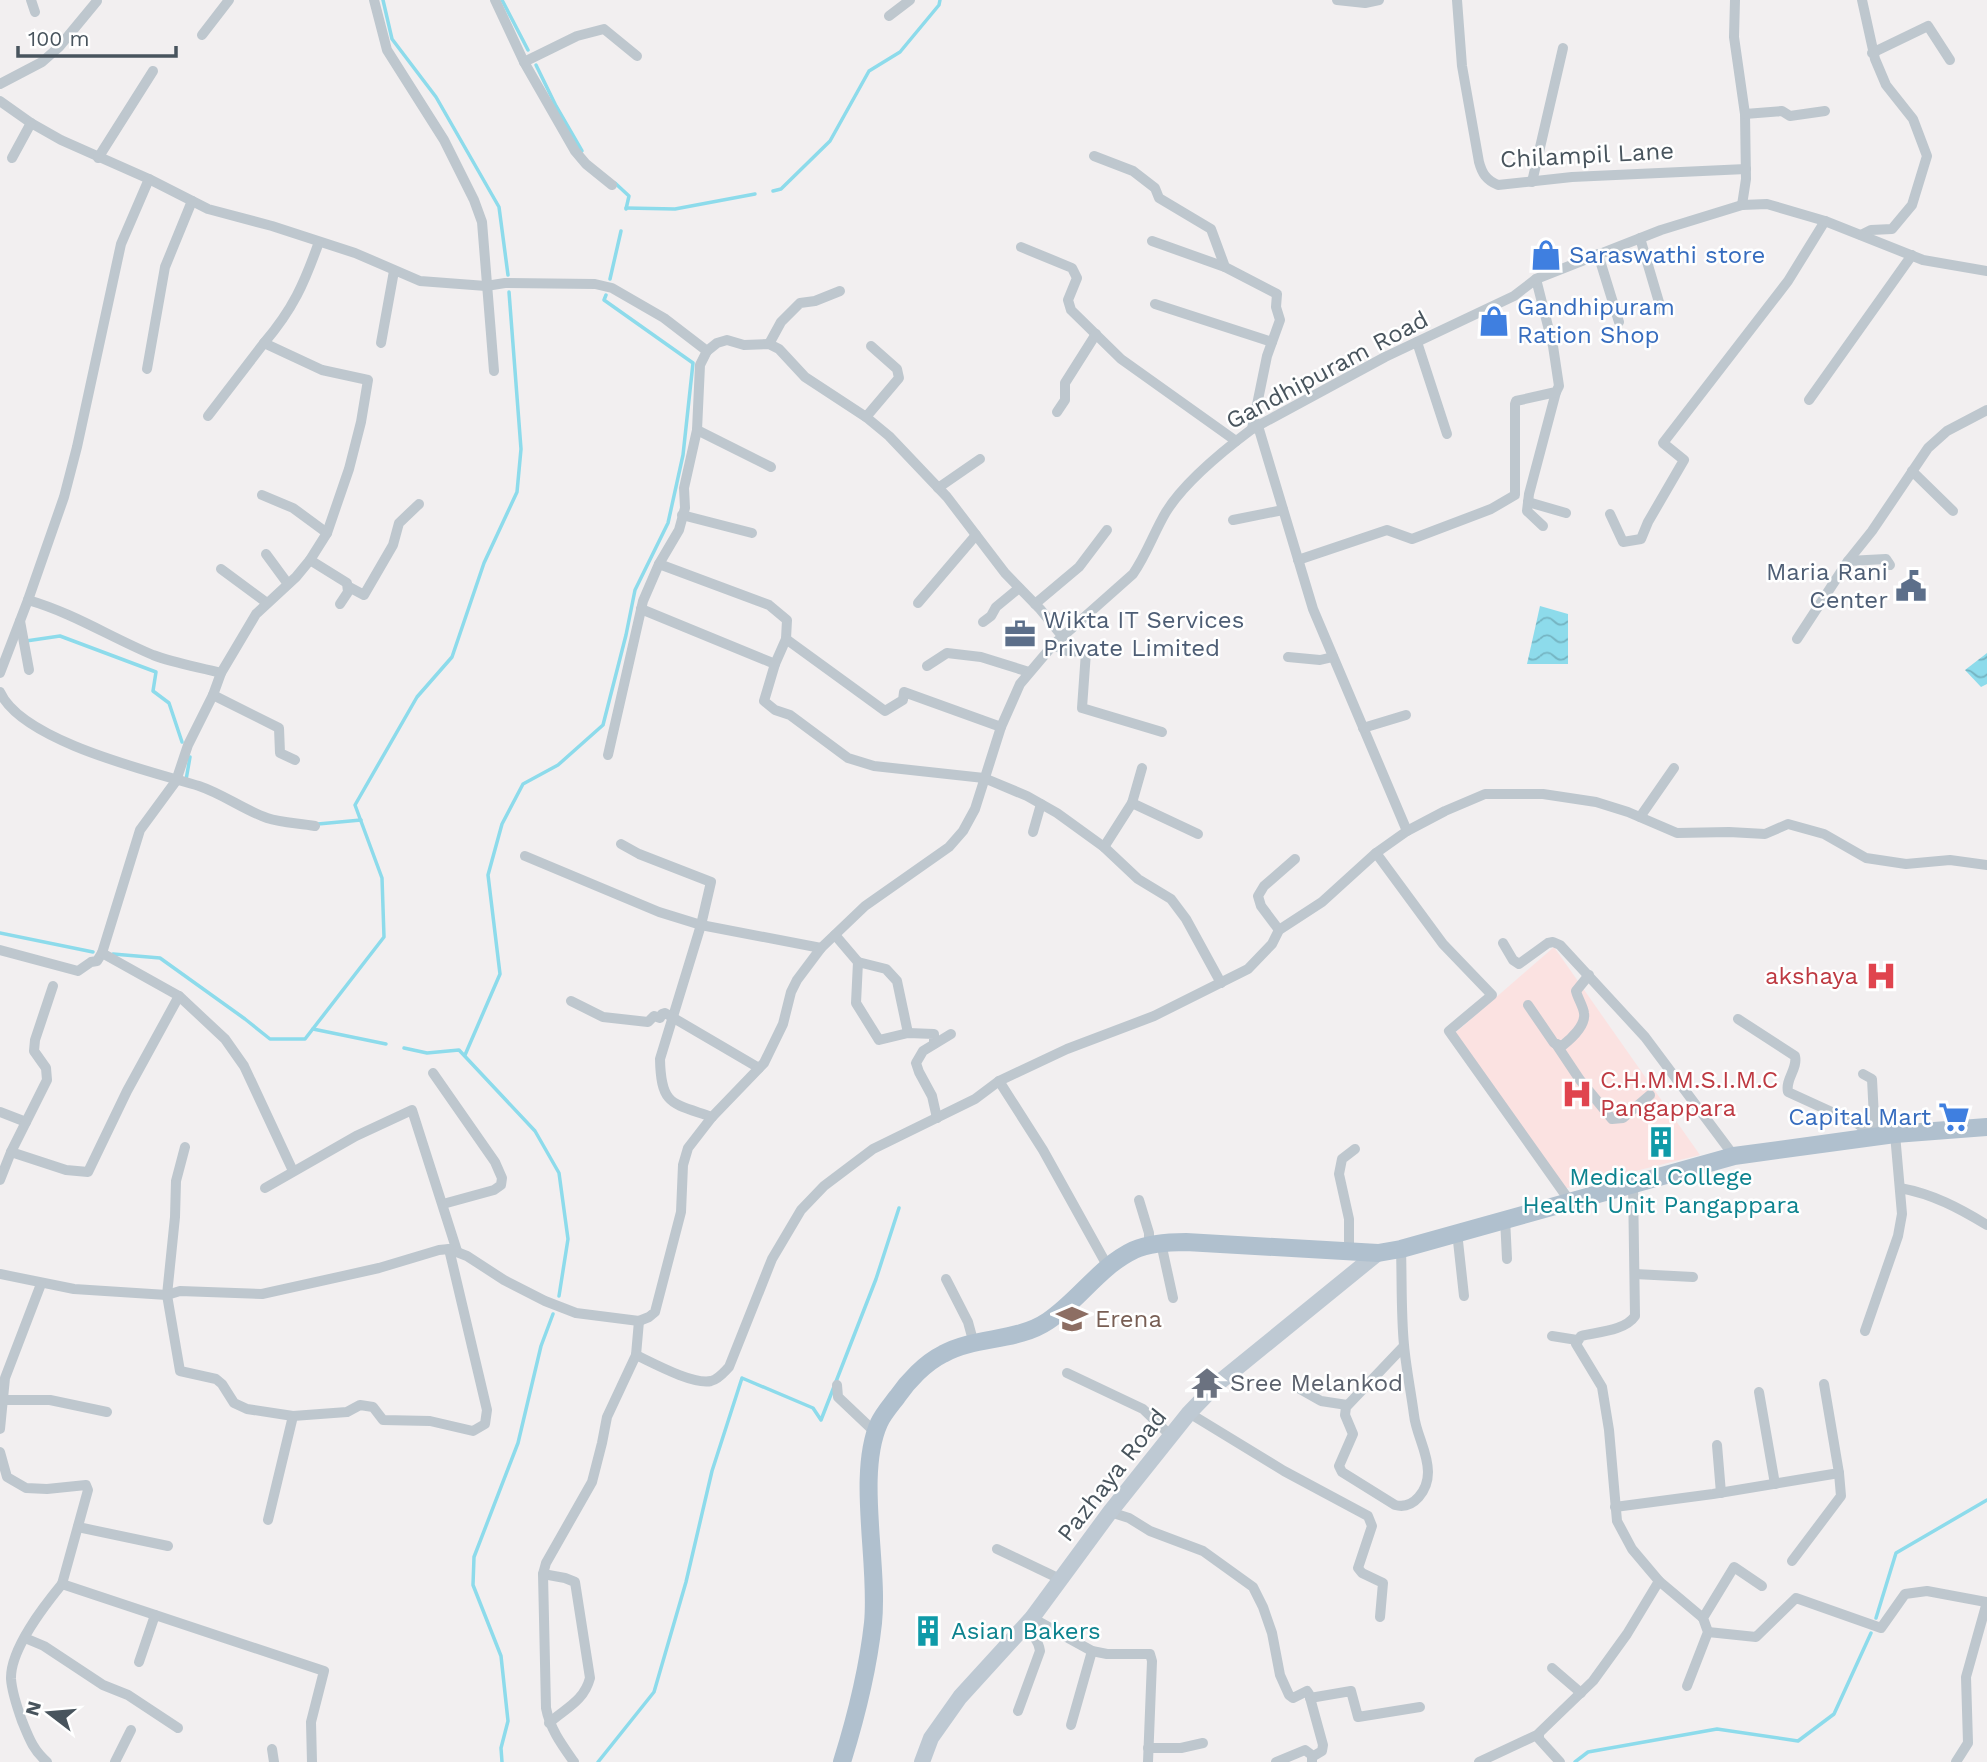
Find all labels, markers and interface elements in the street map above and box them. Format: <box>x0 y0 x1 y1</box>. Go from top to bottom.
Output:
scale bar <box>18 14 175 58</box>
text: 100 m <box>28 26 90 51</box>
street label: Chilampil Lane <box>1499 136 1675 174</box>
shop icon: Saraswathi store <box>1529 238 1563 272</box>
place label: Saraswathi store <box>1569 241 1765 269</box>
place label: Gandhipuram Ration Shop <box>1517 293 1675 349</box>
shop icon: Gandhipuram Ration Shop <box>1477 304 1511 338</box>
street label: Gandhipuram Road <box>1221 305 1433 435</box>
place label: Maria Rani Center <box>1766 558 1888 614</box>
public building icon: Maria Rani Center <box>1894 569 1928 603</box>
place label: Wikta IT Services Private Limited <box>1043 606 1244 662</box>
office icon: Wikta IT Services Private Limited <box>1003 617 1037 651</box>
hospital icon: akshaya <box>1864 959 1898 993</box>
place label: akshaya <box>1765 962 1858 990</box>
place label: C.H.M.M.S.I.M.C Pangappara <box>1600 1066 1778 1122</box>
hospital icon: C.H.M.M.S.I.M.C Pangappara <box>1560 1077 1594 1111</box>
supermarket icon: Capital Mart <box>1937 1100 1971 1134</box>
place label: Capital Mart <box>1788 1103 1931 1131</box>
building icon: Medical College Health Unit Pangappara <box>1644 1125 1678 1159</box>
place label: Medical College Health Unit Pangappara <box>1522 1163 1800 1219</box>
school or university icon: Erena <box>1055 1302 1089 1336</box>
place label: Erena <box>1095 1305 1162 1333</box>
temple icon: Sree Melankod <box>1190 1366 1224 1400</box>
place label: Sree Melankod <box>1230 1369 1403 1397</box>
street label: Pazhaya Road <box>1052 1403 1172 1547</box>
building icon: Asian Bakers <box>911 1614 945 1648</box>
place label: Asian Bakers <box>951 1617 1101 1645</box>
north arrow <box>14 1678 84 1748</box>
text: N <box>20 1699 46 1718</box>

